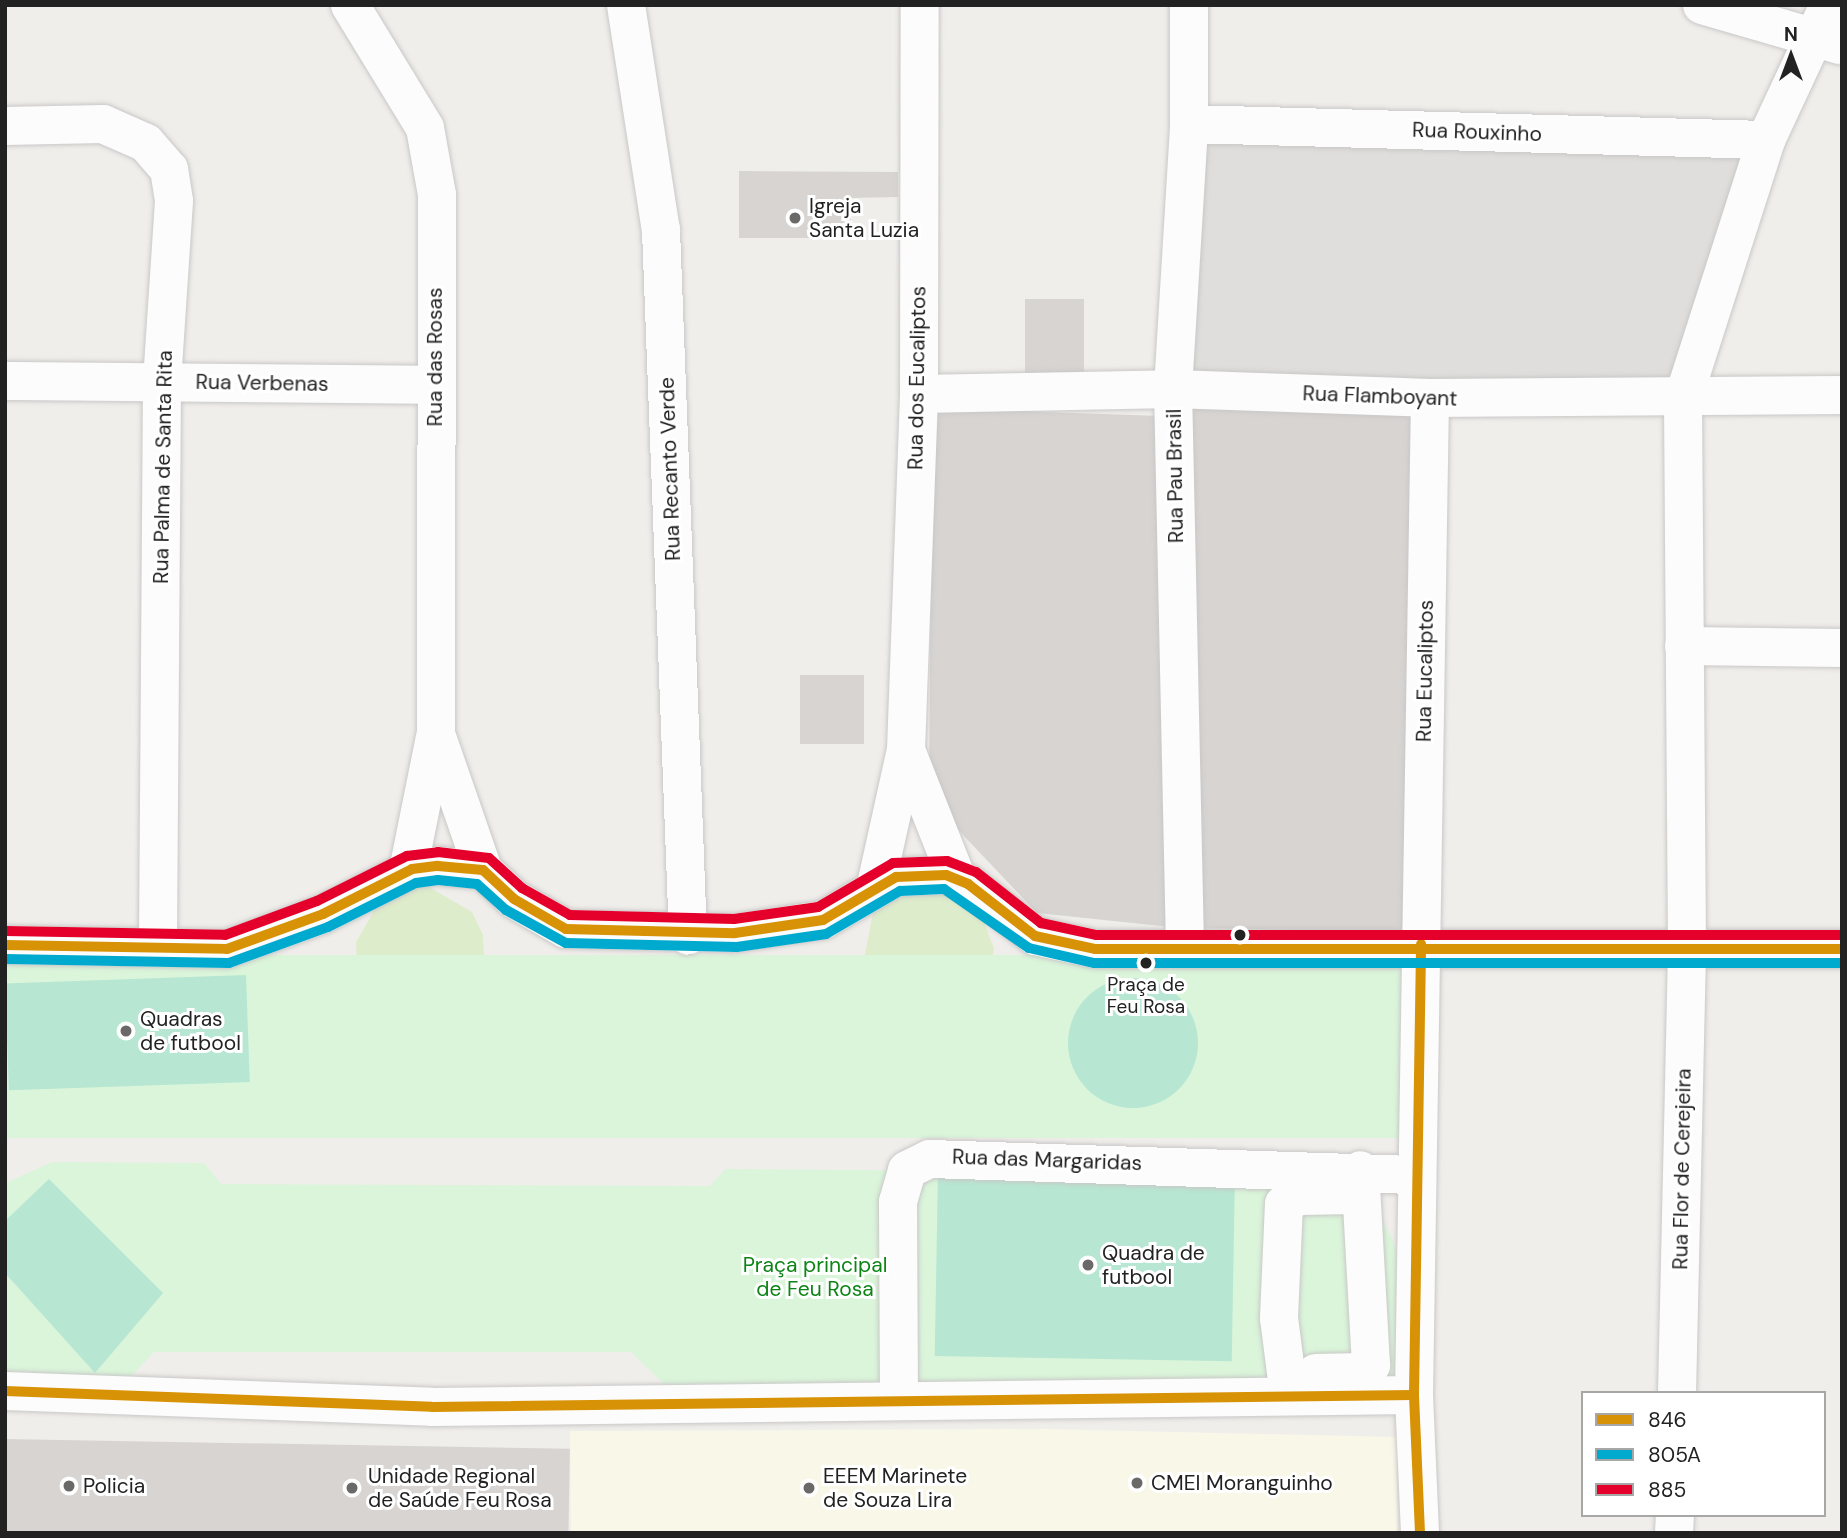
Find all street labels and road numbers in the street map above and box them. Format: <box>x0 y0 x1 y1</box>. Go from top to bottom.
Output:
street label: Rua Rouxinho <box>1412 117 1542 147</box>
street label: Rua dos Eucaliptos <box>903 286 931 470</box>
street label: Rua das Rosas <box>422 287 448 427</box>
street label: Rua Palma de Santa Rita <box>148 350 178 584</box>
street label: Rua Verbenas <box>195 369 329 397</box>
street label: Rua Recanto Verde <box>654 377 686 561</box>
street label: Rua Flamboyant <box>1302 381 1458 411</box>
street label: Rua Pau Brasil <box>1161 409 1189 543</box>
street label: Rua Eucaliptos <box>1411 600 1439 742</box>
street label: Rua Flor de Cerejeira <box>1668 1068 1696 1270</box>
street label: Rua das Margaridas <box>952 1144 1142 1176</box>

